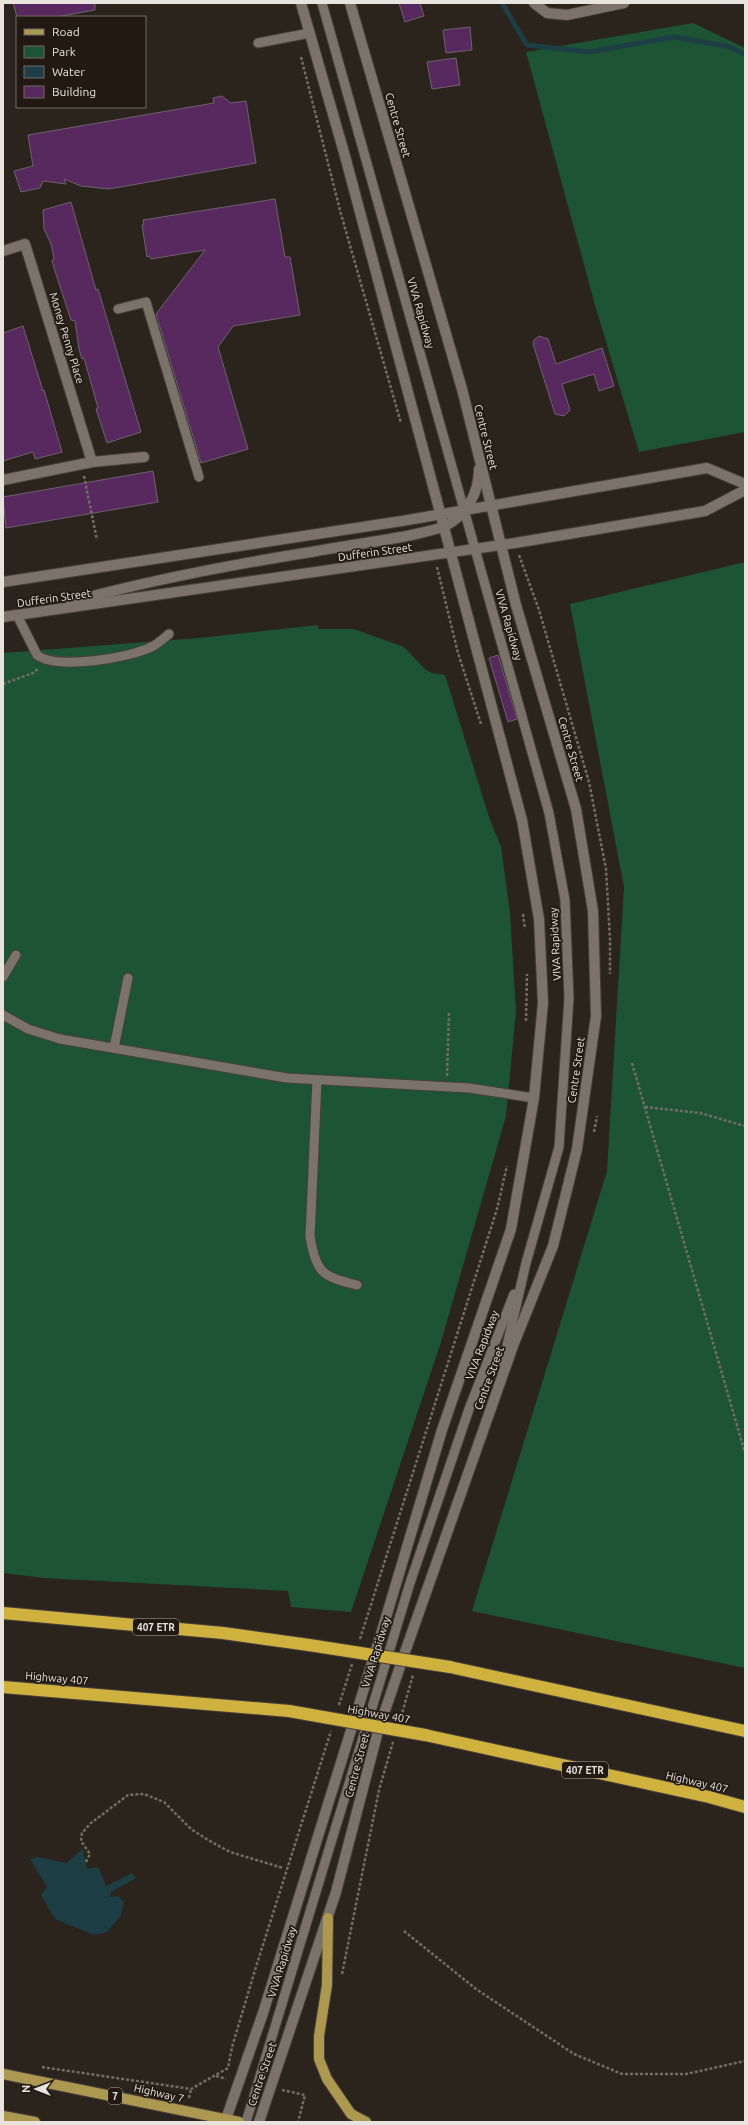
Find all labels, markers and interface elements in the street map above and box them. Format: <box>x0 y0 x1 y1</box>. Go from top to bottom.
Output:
legend <box>16 16 146 108</box>
text: Road <box>52 25 80 38</box>
text: Park <box>52 45 76 58</box>
text: Water <box>52 65 85 78</box>
text: Building <box>52 85 96 98</box>
street label: Centre Street <box>383 91 413 159</box>
street label: VIVA Rapidway <box>405 276 437 351</box>
street label: Money Penny Place <box>47 291 87 385</box>
street label: Centre Street <box>472 403 500 472</box>
street label: Dufferin Street <box>337 541 414 563</box>
street label: Dufferin Street <box>16 587 93 609</box>
street label: VIVA Rapidway <box>493 588 525 663</box>
street label: Centre Street <box>556 715 586 783</box>
street label: VIVA Rapidway <box>547 906 563 981</box>
street label: Centre Street <box>565 1035 587 1104</box>
street label: VIVA Rapidway <box>463 1308 501 1381</box>
street label: Centre Street <box>472 1344 506 1411</box>
street label: VIVA Rapidway <box>360 1614 393 1689</box>
road number: 407 ETR <box>133 1619 179 1635</box>
street label: Highway 407 <box>25 1669 89 1687</box>
street label: Highway 407 <box>347 1703 411 1725</box>
street label: Centre Street <box>343 1731 372 1799</box>
road number: 407 ETR <box>562 1762 608 1778</box>
street label: Highway 407 <box>665 1769 729 1795</box>
street label: VIVA Rapidway <box>266 1924 299 1999</box>
street label: Centre Street <box>245 2040 279 2108</box>
north arrow <box>16 2069 56 2109</box>
street label: Highway 7 <box>133 2081 185 2105</box>
text: N <box>20 2085 32 2093</box>
road number: 7 <box>108 2088 122 2104</box>

